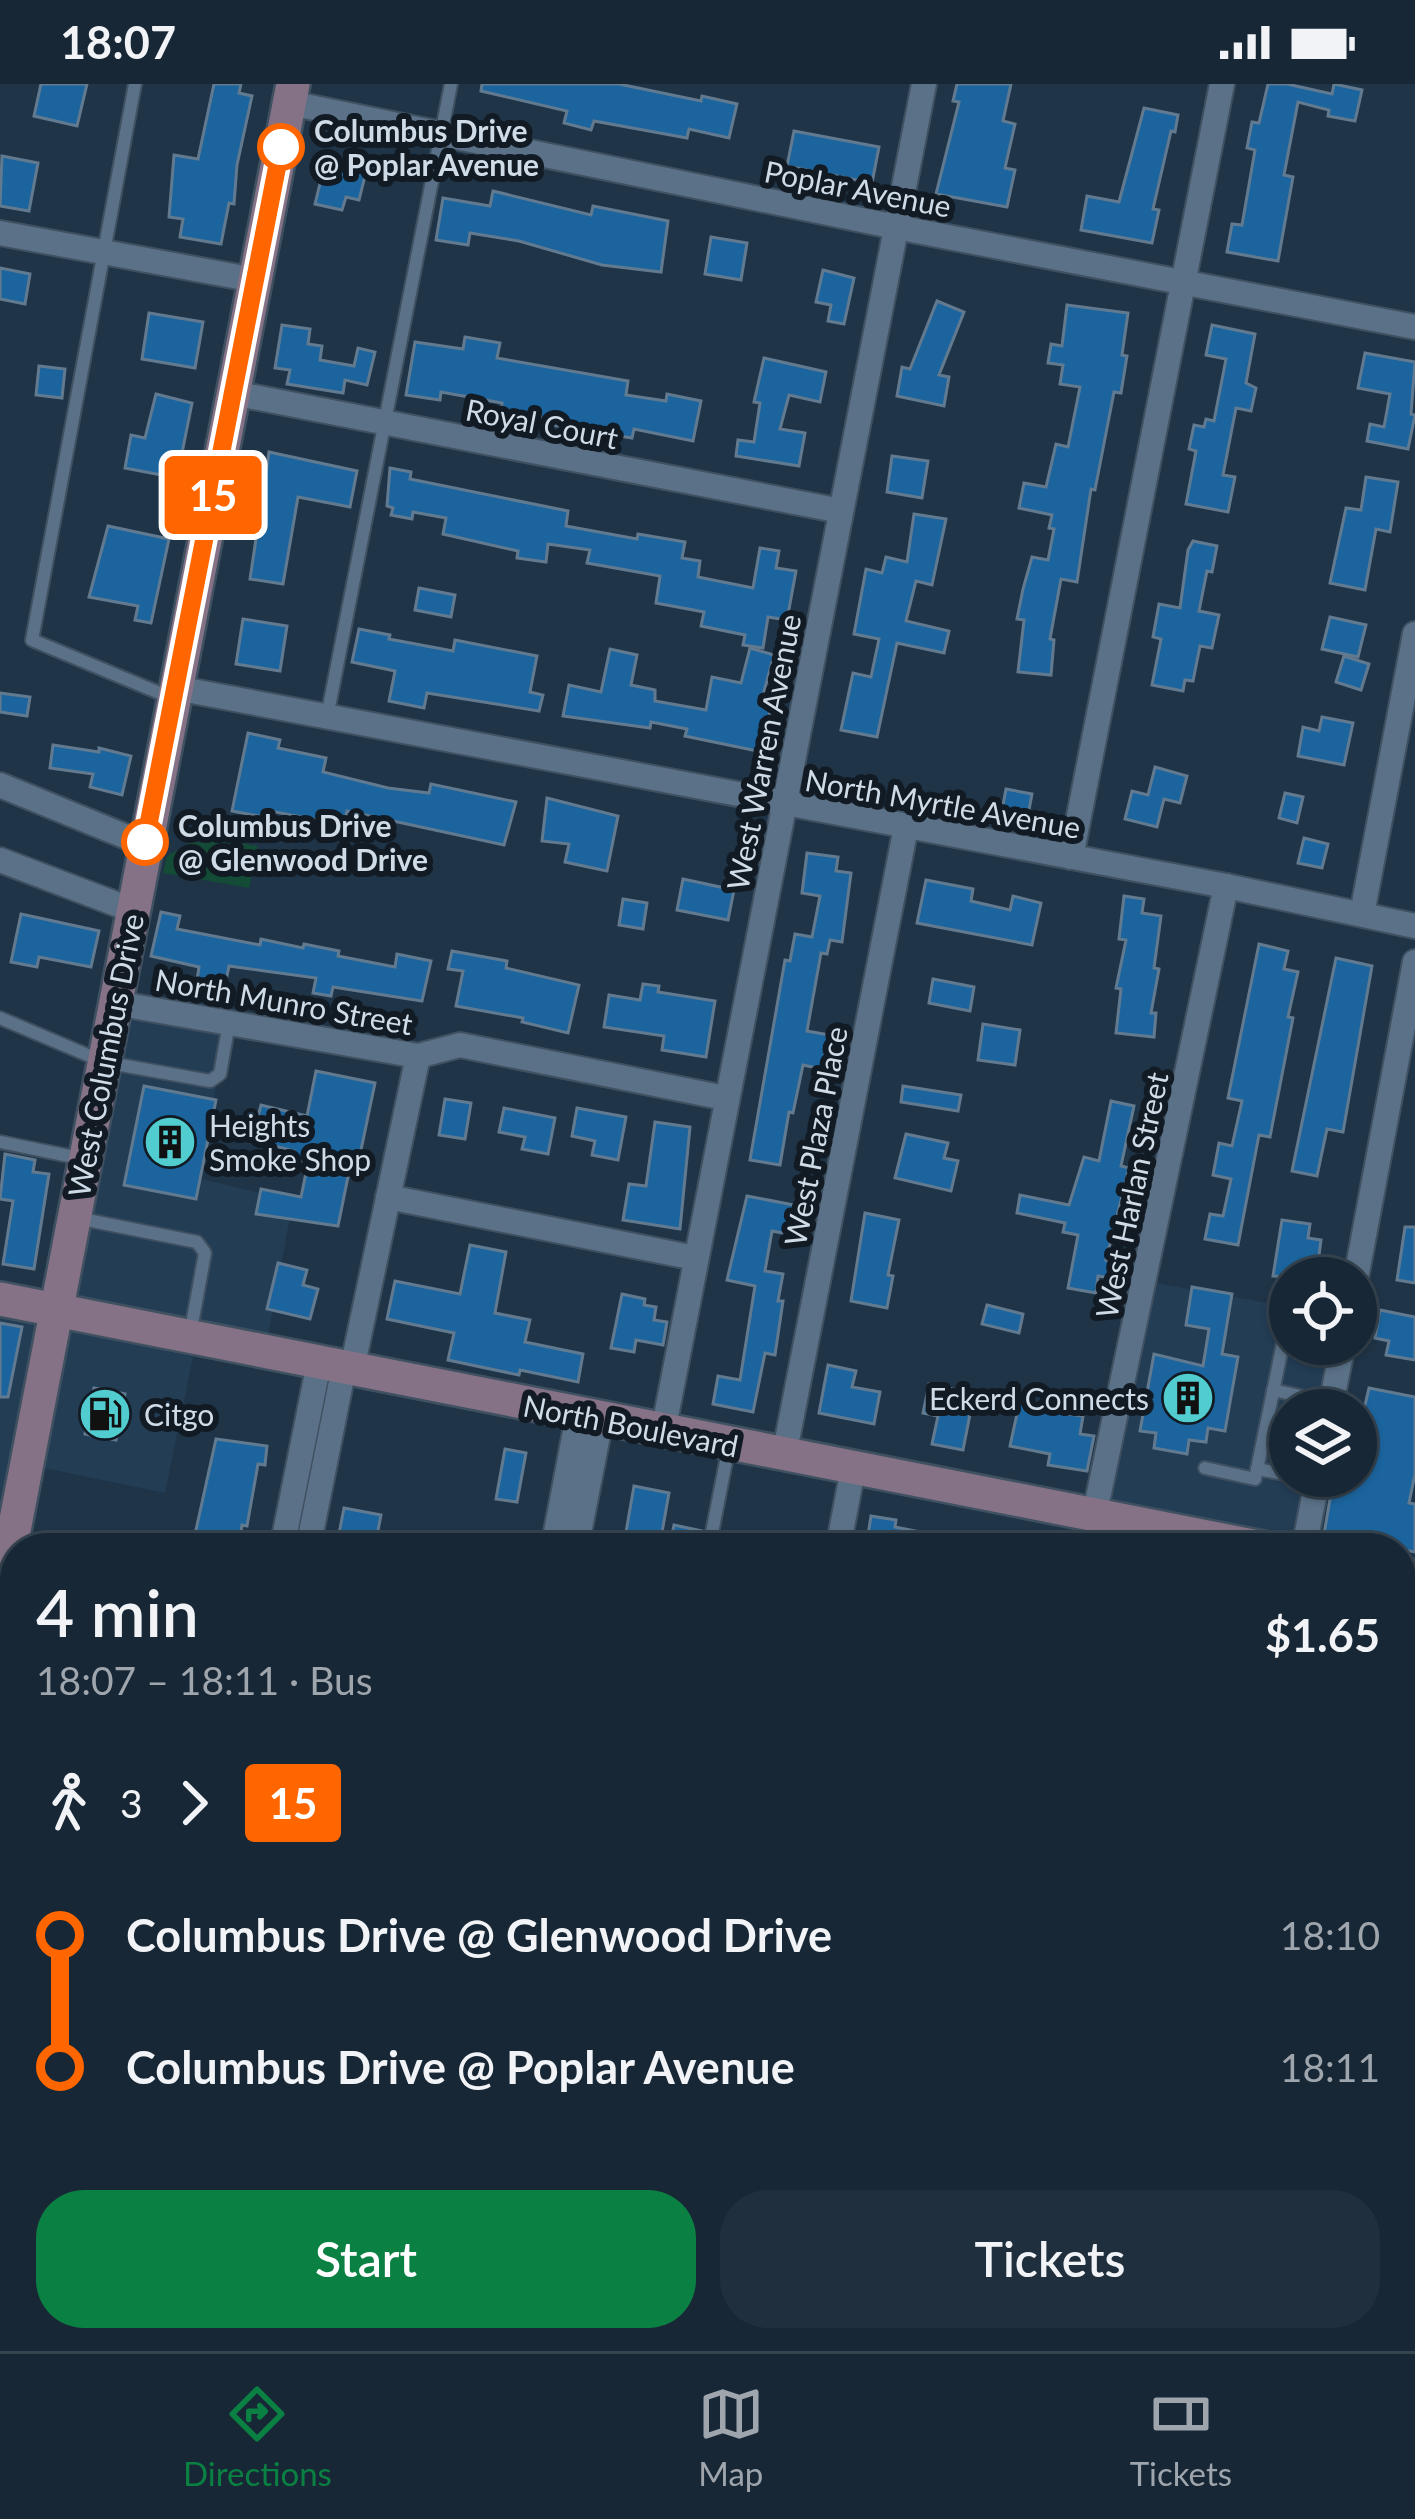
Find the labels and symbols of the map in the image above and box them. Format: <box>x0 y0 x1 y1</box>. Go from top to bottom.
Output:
place label: Columbus Drive @ Poplar Avenue <box>314 112 539 182</box>
marker: Columbus Drive @ Poplar Avenue <box>259 125 303 169</box>
street label: Poplar Avenue <box>762 152 954 224</box>
street label: Royal Court <box>463 391 621 455</box>
line badge: 15 <box>159 456 267 534</box>
street label: West Warren Avenue <box>719 611 807 893</box>
street label: North Myrtle Avenue <box>802 761 1084 845</box>
place label: Columbus Drive @ Glenwood Drive <box>178 807 428 877</box>
marker: Columbus Drive @ Glenwood Drive <box>123 820 167 864</box>
street label: West Columbus Drive <box>60 910 150 1200</box>
street label: North Munro Street <box>153 961 416 1041</box>
street label: West Plaza Place <box>776 1023 854 1249</box>
street label: West Harlan Street <box>1087 1069 1175 1321</box>
place label: Heights Smoke Shop <box>209 1107 371 1177</box>
building icon: Heights Smoke Shop <box>142 1114 198 1170</box>
building icon: Eckerd Connects <box>1160 1370 1216 1426</box>
place label: Eckerd Connects <box>929 1380 1149 1416</box>
fuel station icon: Citgo <box>77 1386 133 1442</box>
street label: North Boulevard <box>520 1387 742 1463</box>
place label: Citgo <box>144 1396 214 1432</box>

